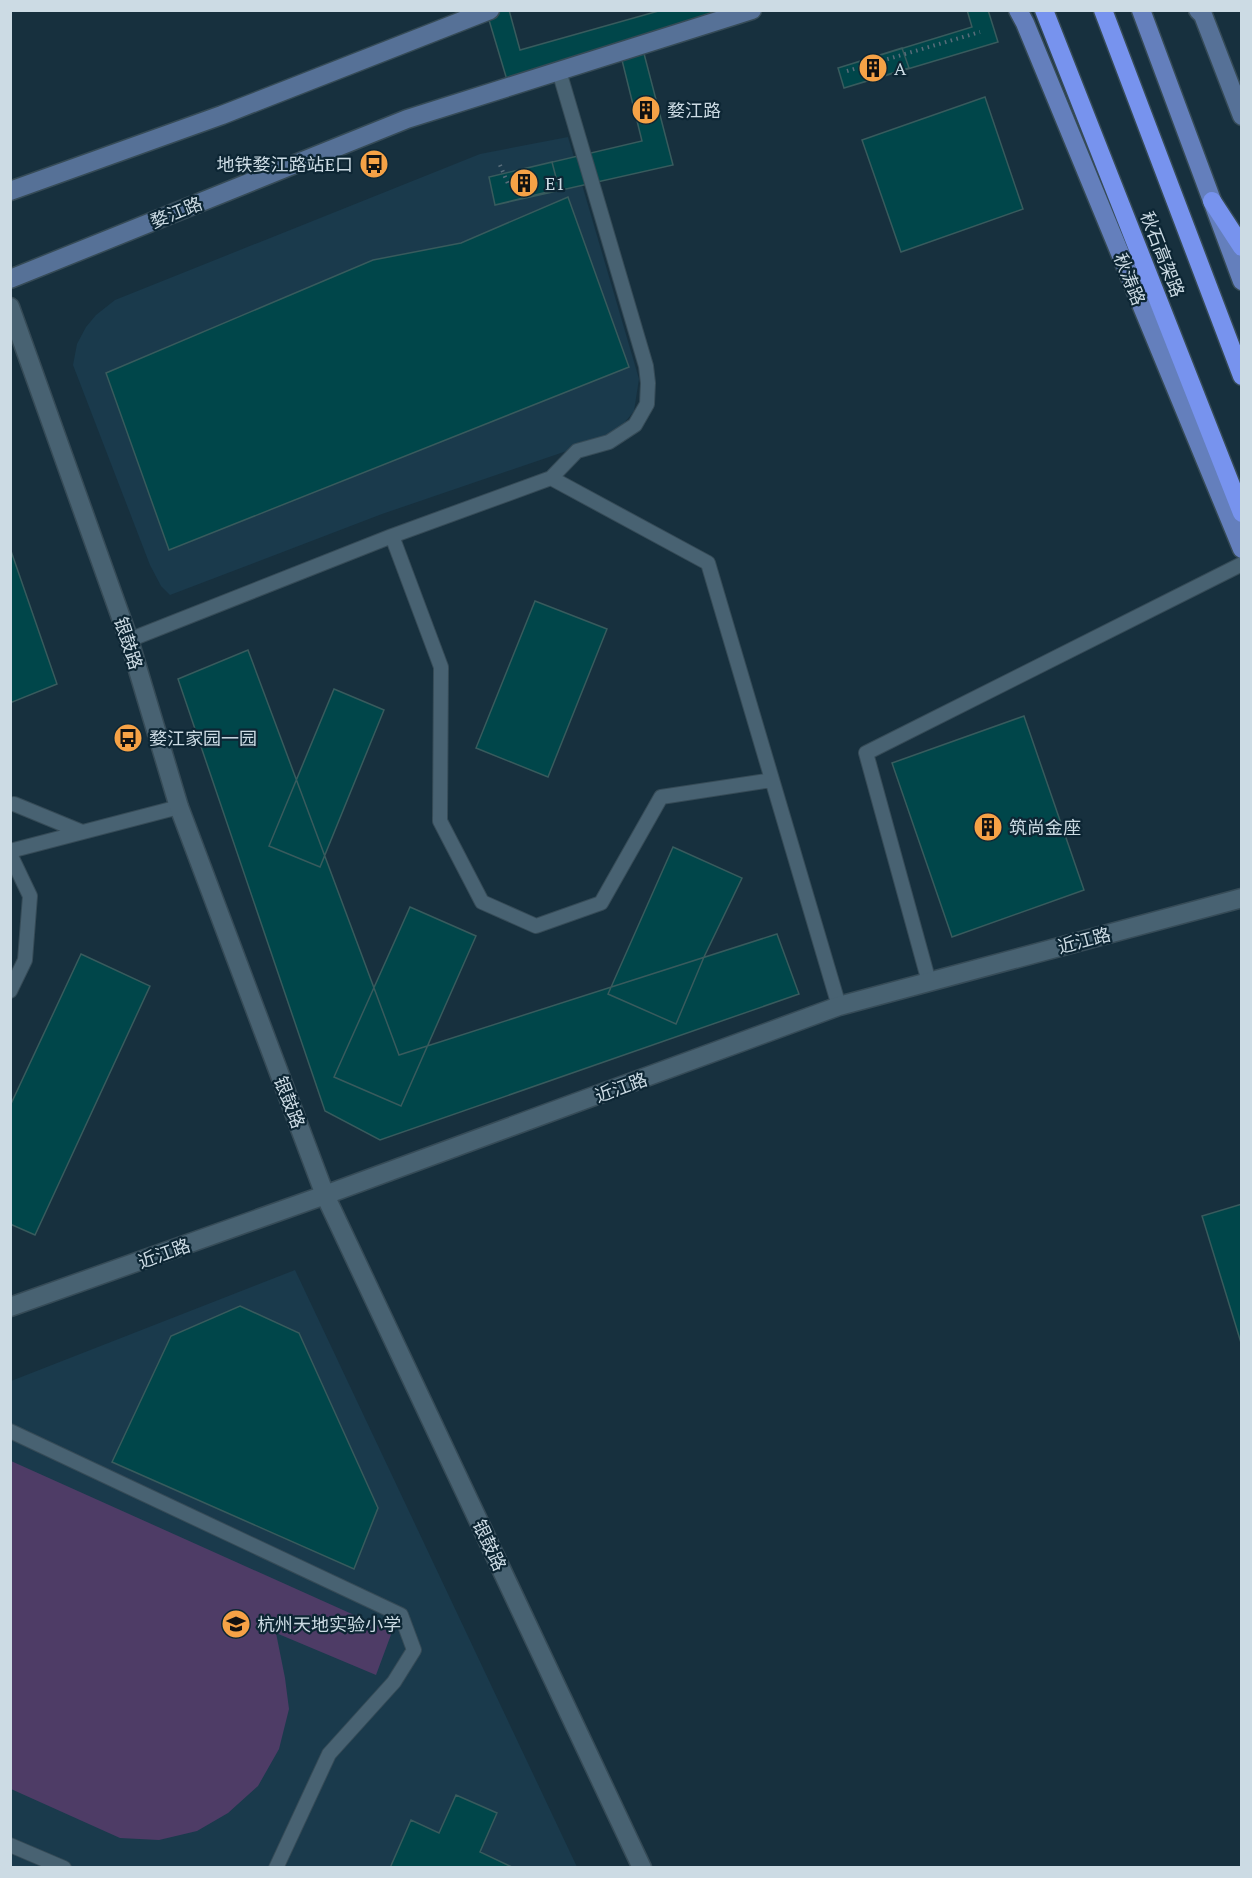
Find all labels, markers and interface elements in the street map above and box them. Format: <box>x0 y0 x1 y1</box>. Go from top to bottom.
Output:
building icon: A <box>857 52 889 84</box>
place label: A <box>894 56 907 80</box>
building icon: 婺江路 <box>630 94 662 126</box>
place label: 婺江路 <box>667 98 721 122</box>
bus stop icon: 地铁婺江路站E口 <box>358 148 390 180</box>
place label: 地铁婺江路站E口 <box>217 152 353 176</box>
building icon: E1 <box>508 167 540 199</box>
place label: E1 <box>545 171 565 195</box>
street label: 婺江路 <box>146 191 206 233</box>
street label: 秋石高架路 <box>1136 208 1190 300</box>
street label: 秋涛路 <box>1109 249 1151 309</box>
street label: 银鼓路 <box>109 614 149 672</box>
bus stop icon: 婺江家园一园 <box>112 722 144 754</box>
place label: 婺江家园一园 <box>149 726 257 750</box>
building icon: 筑尚金座 <box>972 811 1004 843</box>
place label: 筑尚金座 <box>1009 815 1081 839</box>
street label: 近江路 <box>1055 921 1113 959</box>
street label: 近江路 <box>592 1066 650 1108</box>
street label: 银鼓路 <box>269 1072 311 1132</box>
street label: 近江路 <box>135 1232 193 1274</box>
street label: 银鼓路 <box>468 1515 512 1575</box>
school or university icon: 杭州天地实验小学 <box>220 1608 252 1640</box>
place label: 杭州天地实验小学 <box>257 1612 401 1636</box>

